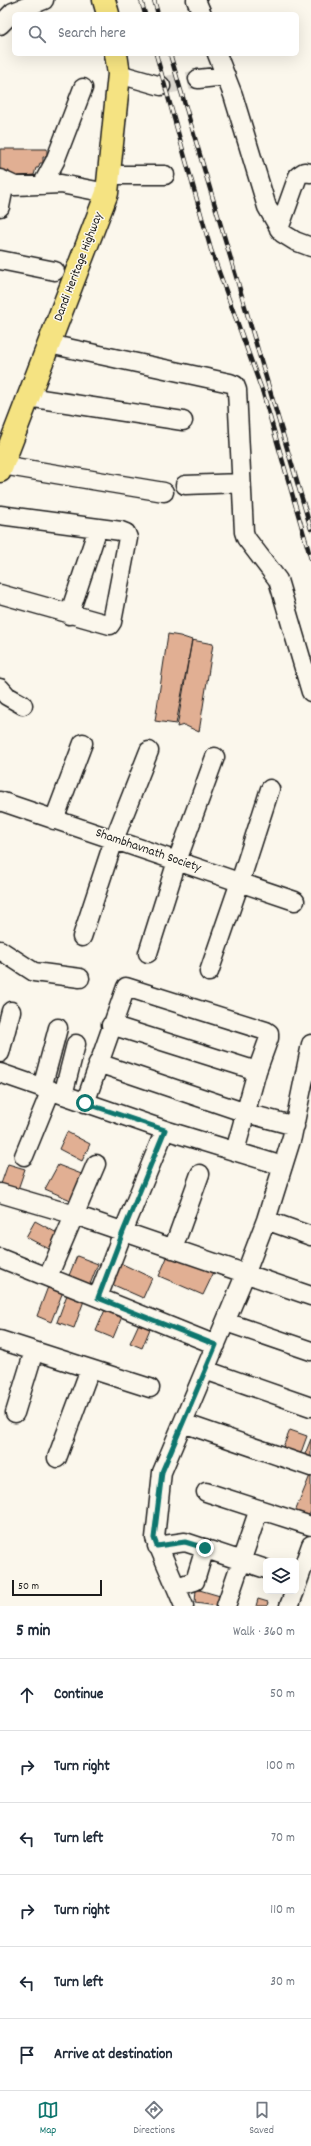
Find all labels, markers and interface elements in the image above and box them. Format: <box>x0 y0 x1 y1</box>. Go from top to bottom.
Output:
search box <box>12 12 299 56</box>
icon: search <box>26 23 48 45</box>
text: Search here <box>58 23 126 45</box>
street label: Dandi Heritage Highway <box>49 209 109 324</box>
street label: Shambhavnath Society <box>93 824 204 878</box>
route start <box>76 1094 94 1112</box>
route end <box>196 1539 214 1557</box>
map controls <box>263 1558 299 1594</box>
button: layers <box>263 1558 299 1594</box>
scale bar <box>12 1578 102 1597</box>
text: 50 m <box>18 1579 39 1595</box>
text: 5 min <box>16 1620 50 1644</box>
text: Walk · 360 m <box>233 1623 295 1642</box>
icon: ahead <box>16 1684 38 1706</box>
text: Continue <box>54 1684 103 1706</box>
text: 50 m <box>270 1685 295 1704</box>
icon: right <box>16 1756 38 1778</box>
text: Turn right <box>54 1756 110 1778</box>
text: 100 m <box>266 1757 295 1776</box>
icon: left <box>16 1828 38 1850</box>
text: Turn left <box>54 1828 103 1850</box>
text: 70 m <box>271 1829 295 1848</box>
icon: right <box>16 1900 38 1922</box>
text: Turn right <box>54 1900 110 1922</box>
text: 110 m <box>270 1901 295 1920</box>
icon: left <box>16 1972 38 1994</box>
text: Turn left <box>54 1972 103 1994</box>
text: 30 m <box>270 1973 295 1992</box>
icon: arrive <box>16 2044 38 2066</box>
text: Arrive at destination <box>54 2044 172 2066</box>
tab: Map <box>37 2099 59 2139</box>
tab: Directions <box>133 2099 175 2139</box>
tab: Saved <box>249 2099 274 2139</box>

